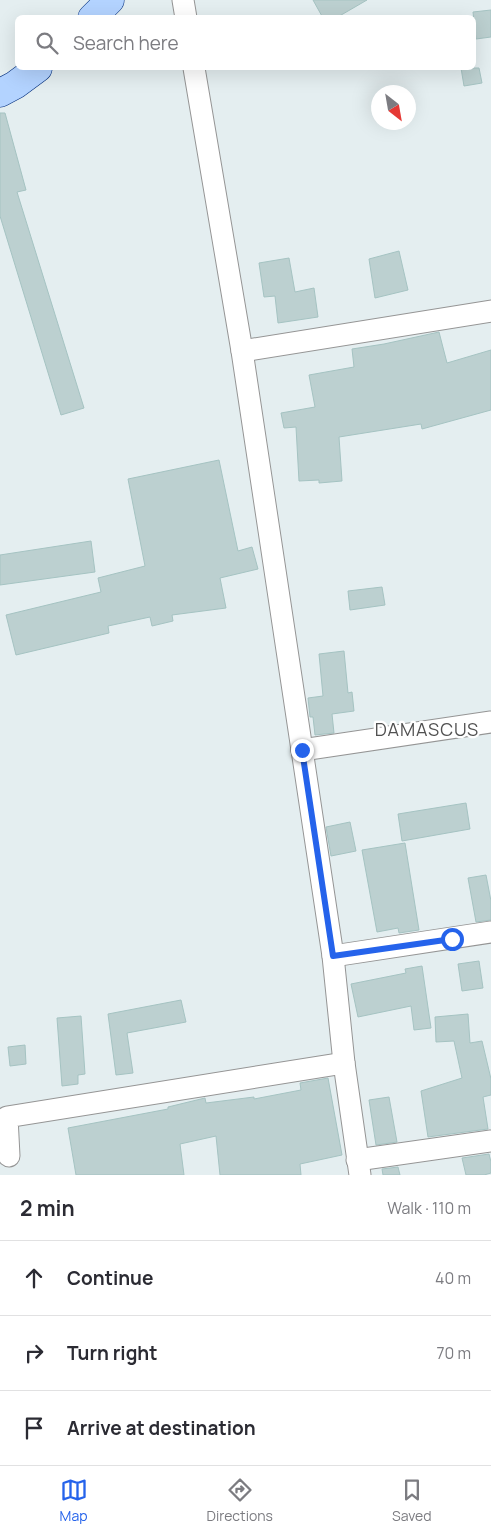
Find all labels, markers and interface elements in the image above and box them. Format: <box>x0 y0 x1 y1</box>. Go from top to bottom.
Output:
search box <box>15 15 476 70</box>
icon: search <box>33 29 61 57</box>
text: Search here <box>73 30 179 56</box>
north arrow <box>371 85 416 130</box>
district label: DAMASCUS <box>375 717 479 741</box>
route end <box>291 739 314 762</box>
route start <box>441 928 464 951</box>
text: 2 min <box>20 1194 75 1222</box>
text: Walk · 110 m <box>387 1197 471 1219</box>
icon: ahead <box>20 1264 48 1292</box>
text: Continue <box>67 1265 153 1291</box>
text: 40 m <box>435 1267 471 1289</box>
icon: right <box>20 1339 48 1367</box>
text: Turn right <box>67 1340 157 1366</box>
text: 70 m <box>436 1342 471 1364</box>
icon: arrive <box>20 1414 48 1442</box>
text: Arrive at destination <box>67 1415 256 1441</box>
tab: Map <box>60 1476 88 1525</box>
tab: Directions <box>207 1476 273 1525</box>
tab: Saved <box>392 1476 431 1525</box>

